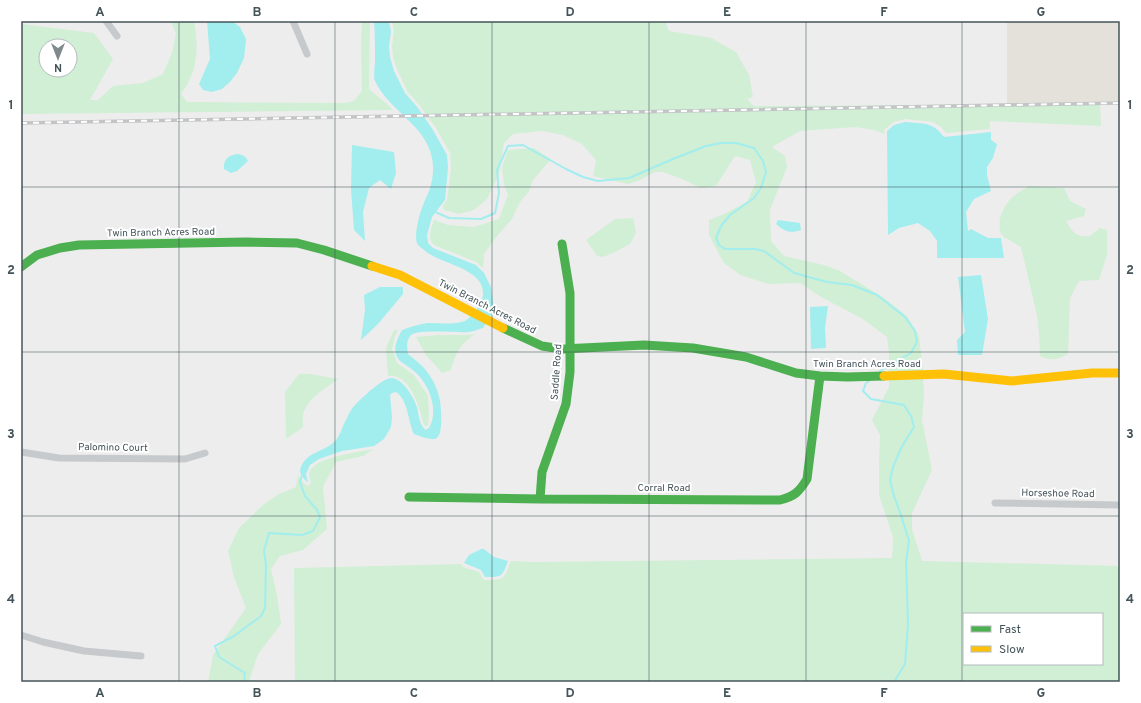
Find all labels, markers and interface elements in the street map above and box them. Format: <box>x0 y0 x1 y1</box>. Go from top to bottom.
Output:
text: A <box>95 5 105 21</box>
text: B <box>253 5 262 21</box>
text: C <box>410 5 418 21</box>
text: D <box>565 5 575 21</box>
text: E <box>723 5 731 21</box>
text: F <box>880 5 888 21</box>
text: G <box>1037 5 1046 21</box>
north arrow <box>38 38 78 78</box>
text: N <box>54 60 62 74</box>
text: 1 <box>8 98 14 114</box>
text: 1 <box>1127 98 1133 114</box>
street label: Twin Branch Acres Road <box>107 226 215 240</box>
text: 2 <box>7 263 15 279</box>
text: 2 <box>1126 263 1134 279</box>
street label: Twin Branch Acres Road <box>436 277 538 337</box>
street label: Saddle Road <box>549 344 565 400</box>
street label: Twin Branch Acres Road <box>813 358 921 371</box>
text: 3 <box>7 427 15 443</box>
text: 3 <box>1126 427 1134 443</box>
street label: Palomino Court <box>78 441 148 455</box>
street label: Corral Road <box>638 482 690 495</box>
street label: Horseshoe Road <box>1021 487 1095 501</box>
text: 4 <box>7 592 15 608</box>
text: 4 <box>1126 592 1134 608</box>
legend <box>963 613 1103 665</box>
text: Fast <box>999 622 1021 638</box>
text: Slow <box>999 642 1025 658</box>
text: A <box>95 686 105 702</box>
text: B <box>253 686 262 702</box>
text: C <box>410 686 418 702</box>
text: D <box>565 686 575 702</box>
text: E <box>723 686 731 702</box>
text: F <box>880 686 888 702</box>
text: G <box>1037 686 1046 702</box>

